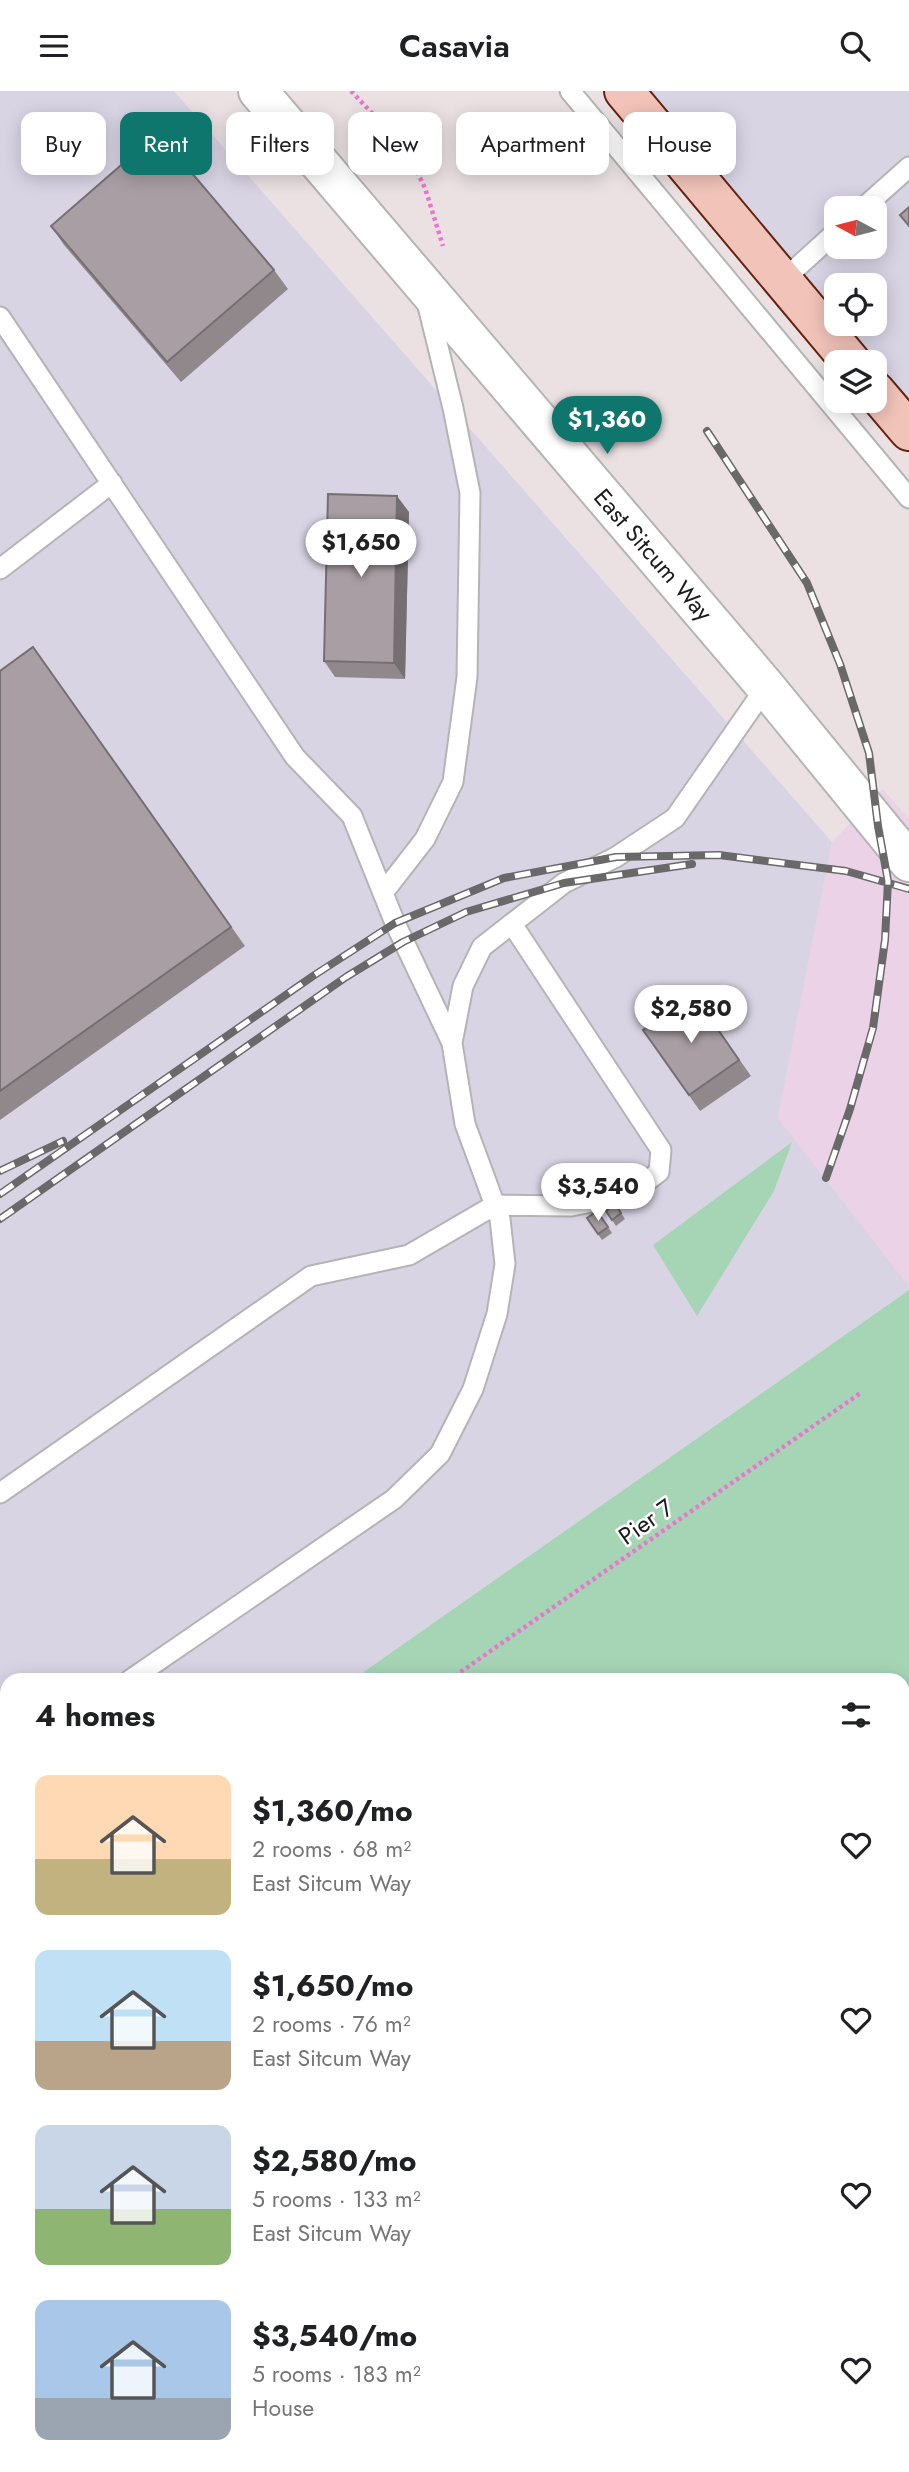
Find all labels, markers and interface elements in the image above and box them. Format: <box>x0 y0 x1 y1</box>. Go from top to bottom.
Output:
text: Casavia <box>399 23 510 69</box>
icon: menu <box>35 27 73 65</box>
icon: search <box>836 27 874 65</box>
chip: Buy <box>21 112 106 175</box>
chip: Rent <box>120 112 212 175</box>
chip: Filters <box>226 112 334 175</box>
chip: New <box>348 112 442 175</box>
chip: Apartment <box>456 112 609 175</box>
chip: House <box>623 112 736 175</box>
north arrow <box>824 196 887 259</box>
map controls <box>824 196 887 413</box>
button: locate <box>824 273 887 336</box>
button: layers <box>824 350 887 413</box>
pin: $1,360 <box>550 397 664 456</box>
text: $1,360 <box>568 402 646 436</box>
street label: East Sitcum Way <box>586 481 721 629</box>
pin: $1,650 <box>304 519 418 579</box>
text: $1,650 <box>322 525 400 559</box>
pin: $2,580 <box>634 985 748 1045</box>
text: $2,580 <box>650 991 732 1025</box>
pin: $3,540 <box>541 1163 655 1223</box>
text: $3,540 <box>557 1169 639 1203</box>
street label: Pier 7 <box>611 1490 681 1553</box>
text: 4 homes <box>35 1694 155 1737</box>
icon: filters <box>837 1696 875 1734</box>
text: $1,360/mo <box>252 1789 413 1832</box>
icon: home <box>91 1803 175 1887</box>
icon: heart <box>837 1826 875 1864</box>
text: 2 rooms · 68 m² <box>252 1832 411 1866</box>
text: East Sitcum Way <box>252 1866 411 1900</box>
text: $1,650/mo <box>252 1964 413 2007</box>
icon: home <box>91 1978 175 2062</box>
icon: heart <box>837 2001 875 2039</box>
text: 2 rooms · 76 m² <box>252 2007 411 2041</box>
text: East Sitcum Way <box>252 2041 411 2075</box>
text: $2,580/mo <box>252 2139 417 2182</box>
icon: home <box>91 2153 175 2237</box>
icon: heart <box>837 2176 875 2214</box>
text: 5 rooms · 133 m² <box>252 2182 421 2216</box>
text: East Sitcum Way <box>252 2216 411 2250</box>
text: $3,540/mo <box>252 2314 417 2357</box>
icon: home <box>91 2328 175 2412</box>
icon: heart <box>837 2351 875 2389</box>
text: 5 rooms · 183 m² <box>252 2357 421 2391</box>
text: House <box>252 2391 314 2425</box>

